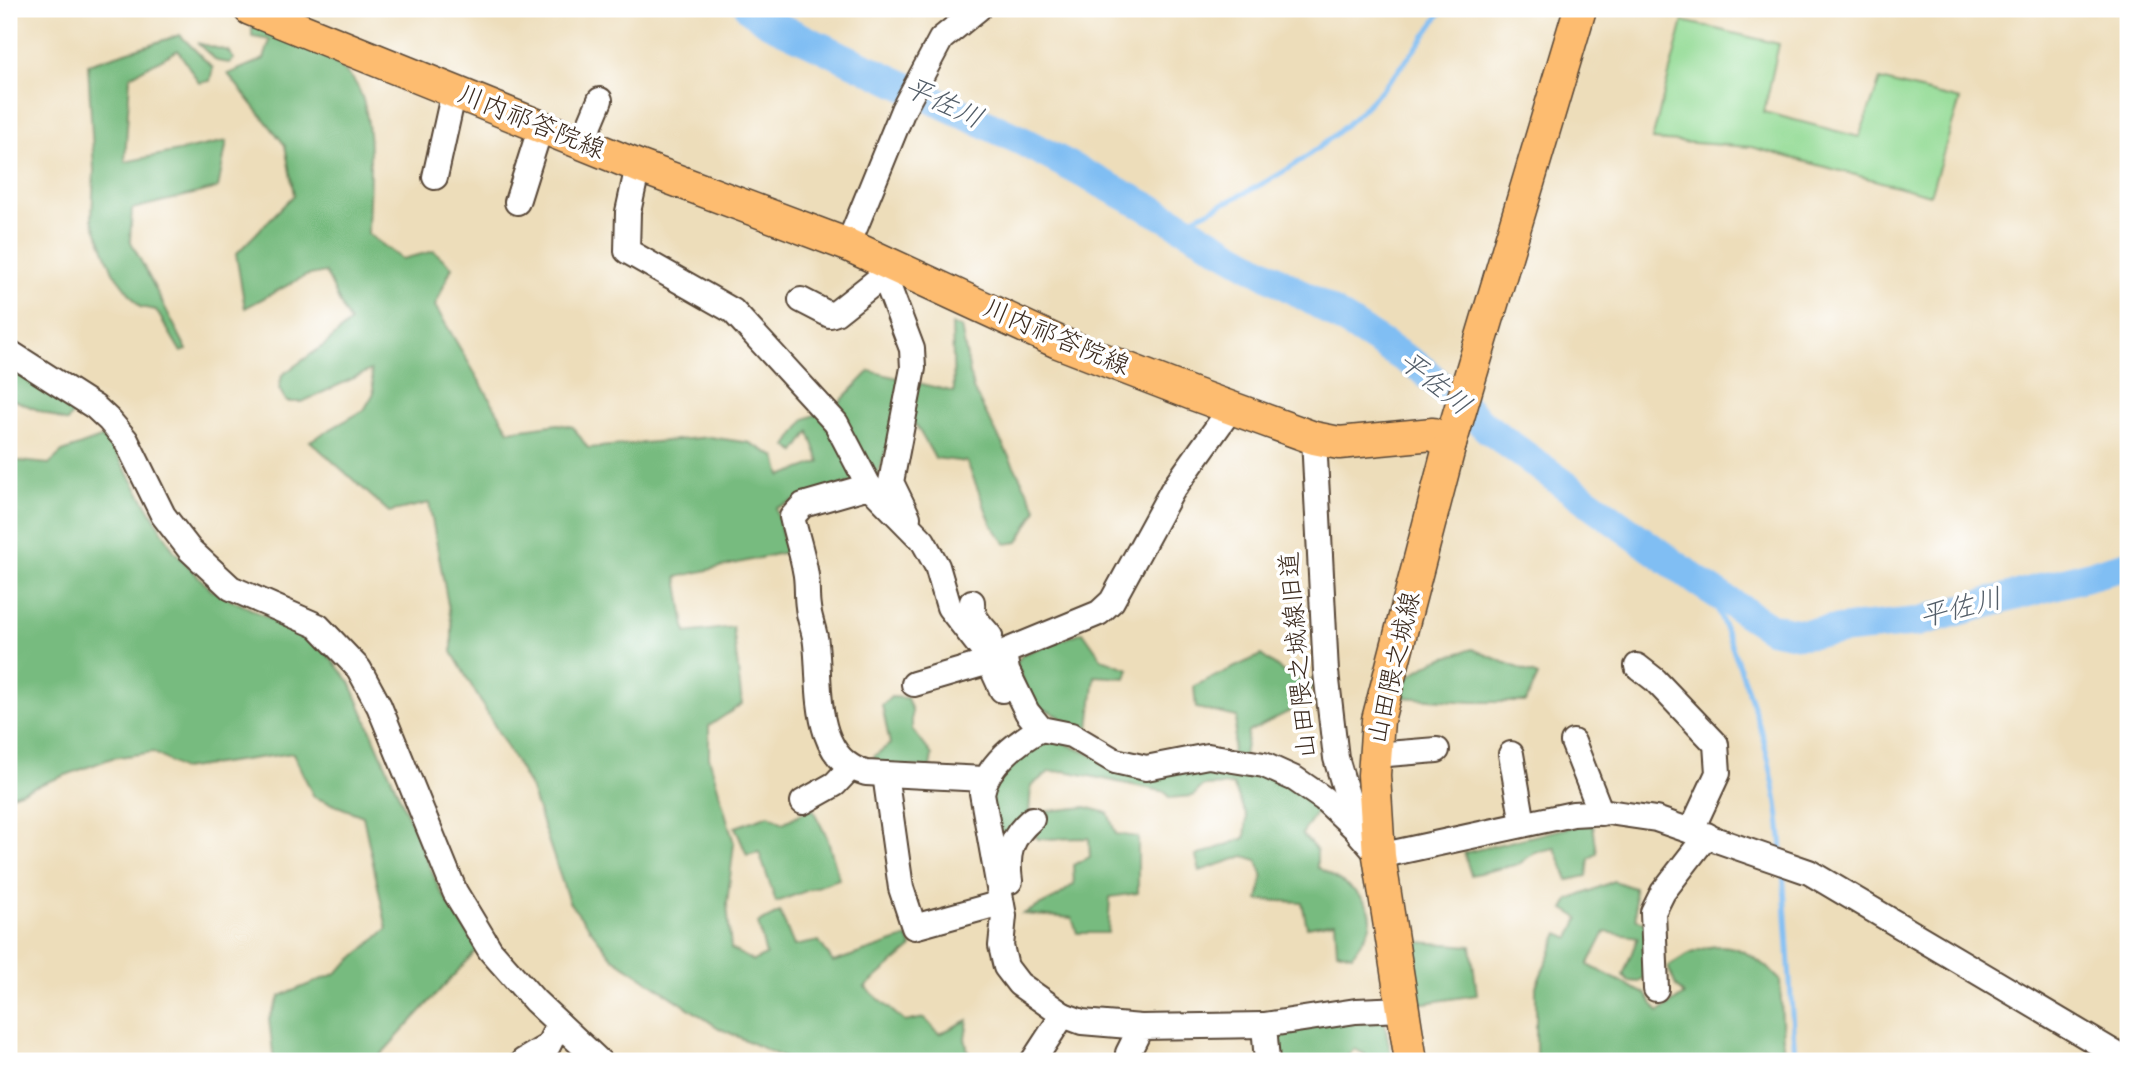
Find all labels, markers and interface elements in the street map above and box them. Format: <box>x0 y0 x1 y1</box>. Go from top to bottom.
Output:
water label: 平佐川 <box>897 69 989 139</box>
street label: 川内祁答院線 <box>452 78 610 168</box>
street label: 川内祁答院線 <box>978 292 1134 384</box>
water label: 平佐川 <box>1390 343 1478 425</box>
street label: 山田隈之城線旧道 <box>1273 550 1325 760</box>
water label: 平佐川 <box>1916 581 2006 637</box>
street label: 山田隈之城線 <box>1361 588 1429 748</box>

